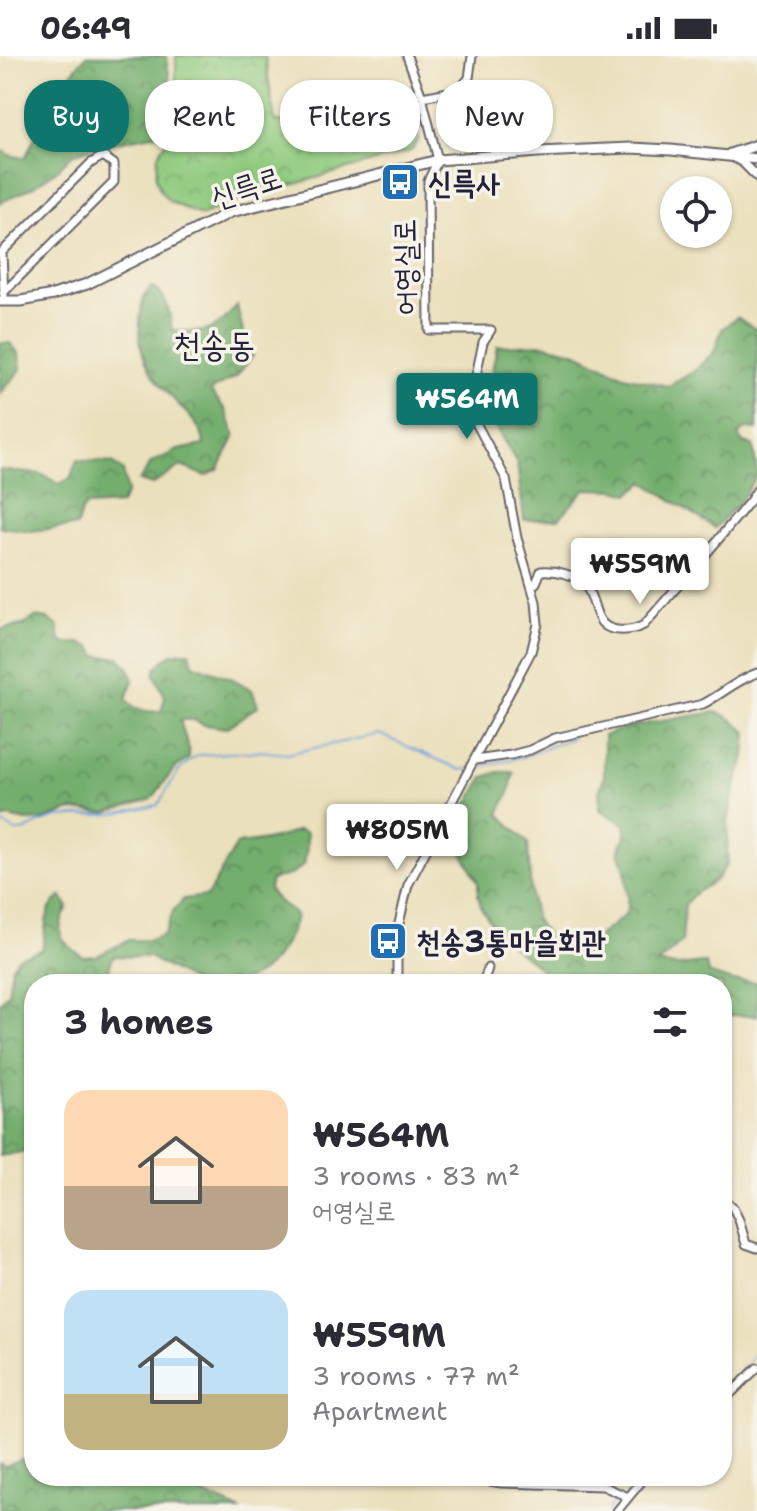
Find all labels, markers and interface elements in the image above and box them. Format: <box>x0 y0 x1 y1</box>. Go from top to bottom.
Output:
text: 06:49 <box>40 8 132 49</box>
chip: Buy <box>24 80 129 152</box>
chip: Rent <box>145 80 264 152</box>
chip: Filters <box>280 80 420 152</box>
chip: New <box>436 80 553 152</box>
street label: 신륵로 <box>205 156 287 218</box>
bus stop icon: 신륵사 <box>379 161 421 203</box>
place label: 신륵사 <box>428 162 500 203</box>
map controls <box>660 176 732 248</box>
button: locate <box>660 176 732 248</box>
street label: 어영실로 <box>384 218 426 316</box>
district label: 천송동 <box>173 321 255 367</box>
pin: ₩564M <box>411 373 523 441</box>
text: ₩564M <box>414 381 520 416</box>
pin: ₩559M <box>584 538 696 606</box>
text: ₩559M <box>589 546 691 581</box>
pin: ₩805M <box>341 804 453 872</box>
text: ₩805M <box>345 812 449 847</box>
bus stop icon: 천송3통마을회관 <box>367 920 409 962</box>
place label: 천송3통마을회관 <box>416 921 606 962</box>
text: 3 homes <box>64 999 213 1045</box>
icon: filters <box>648 1000 692 1044</box>
text: ₩564M <box>312 1112 449 1158</box>
icon: home <box>128 1122 224 1218</box>
text: 3 rooms · 83 m² <box>312 1158 520 1193</box>
text: 어영실로 <box>312 1193 396 1228</box>
text: ₩559M <box>312 1312 446 1358</box>
icon: home <box>128 1322 224 1418</box>
text: 3 rooms · 77 m² <box>312 1358 520 1393</box>
text: Apartment <box>312 1393 448 1428</box>

